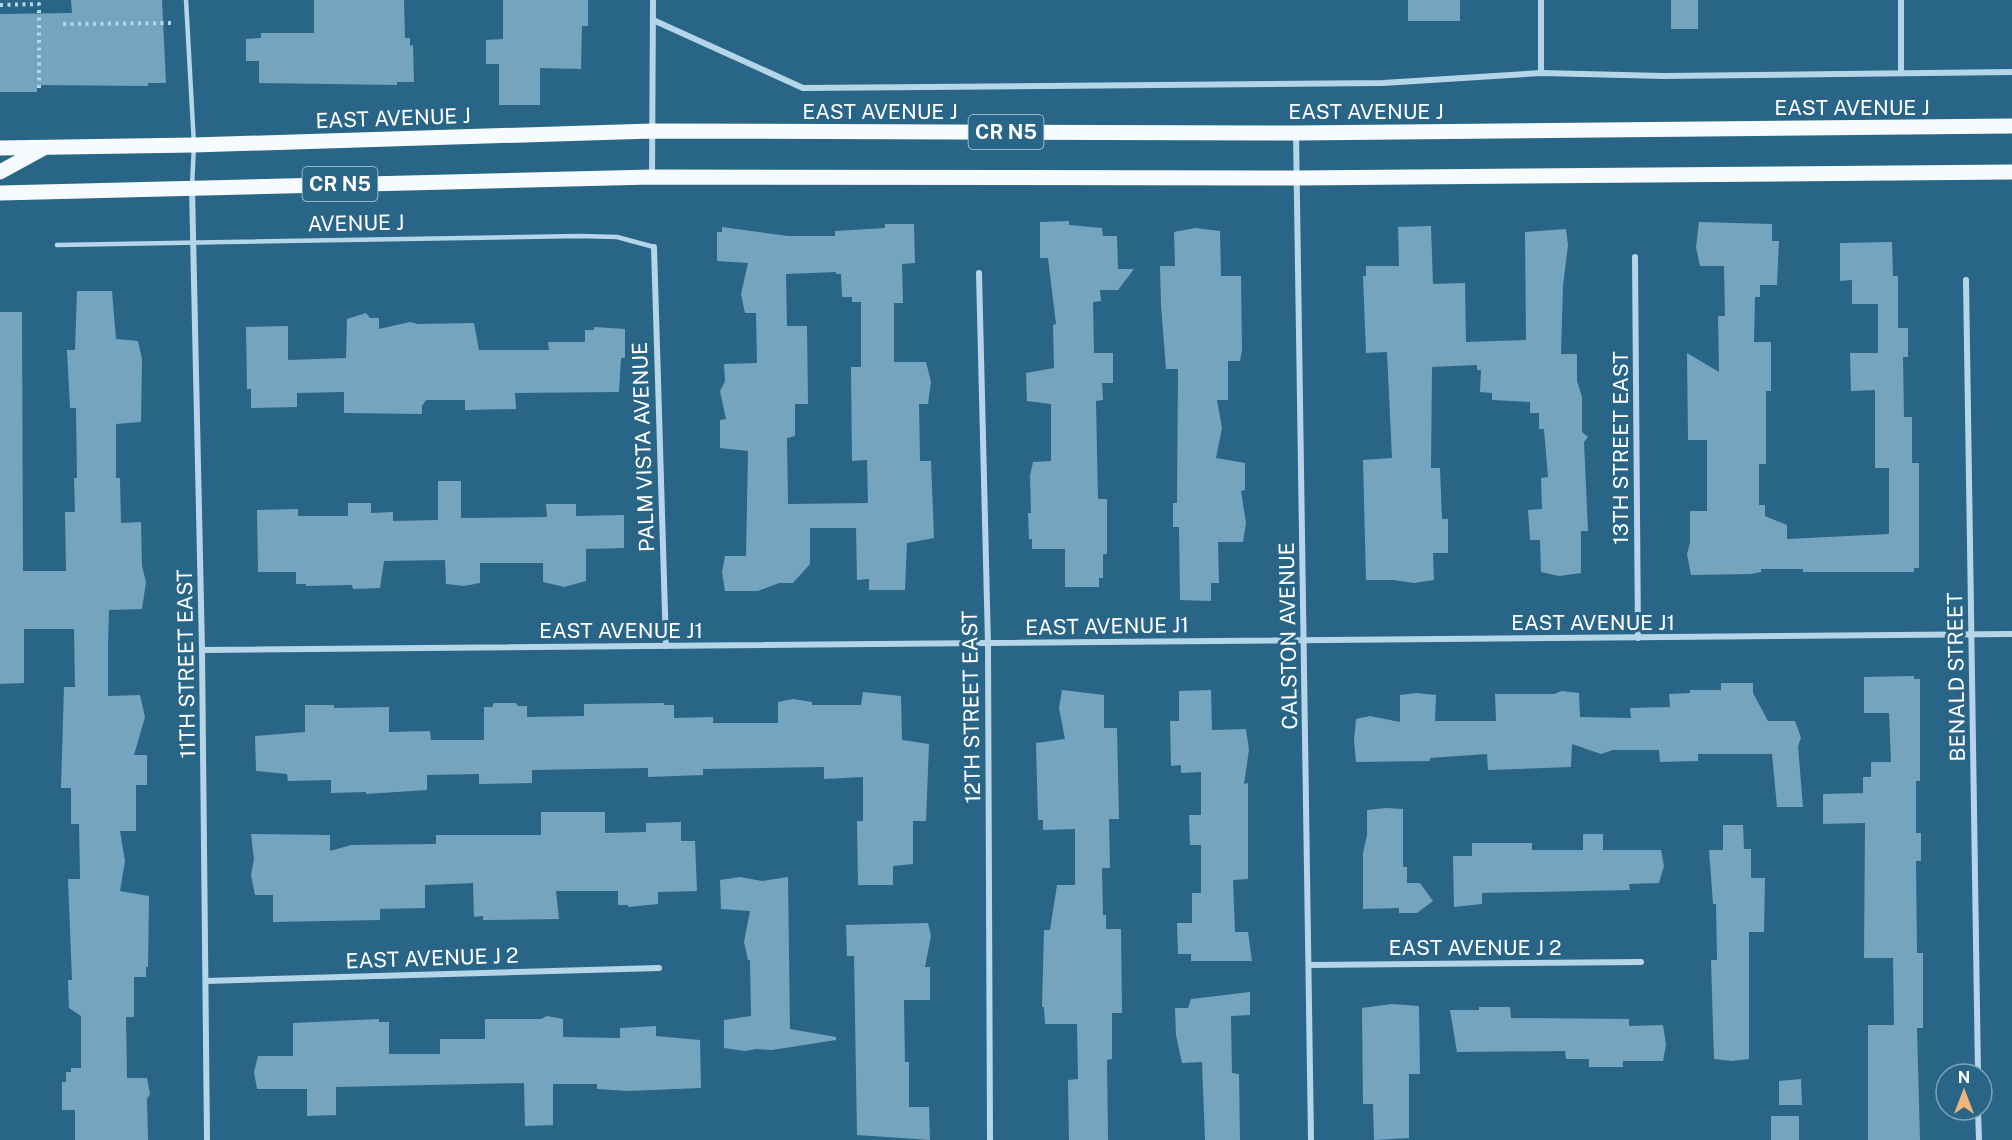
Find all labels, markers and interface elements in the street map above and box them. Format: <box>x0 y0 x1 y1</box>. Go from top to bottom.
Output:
street label: EAST AVENUE J <box>1774 95 1930 120</box>
street label: EAST AVENUE J <box>802 99 958 124</box>
street label: EAST AVENUE J <box>1288 99 1444 124</box>
street label: EAST AVENUE J <box>315 103 471 133</box>
road number: CR N5 <box>968 115 1044 149</box>
road number: CR N5 <box>302 167 378 201</box>
street label: AVENUE J <box>308 210 404 236</box>
street label: PALM VISTA AVENUE <box>627 342 659 552</box>
street label: 13TH STREET EAST <box>1608 351 1633 545</box>
street label: CALSTON AVENUE <box>1274 542 1302 730</box>
street label: 11TH STREET EAST <box>172 569 200 759</box>
street label: BENALD STREET <box>1942 592 1970 762</box>
street label: 12TH STREET EAST <box>957 610 985 804</box>
street label: EAST AVENUE J1 <box>1511 610 1675 635</box>
street label: EAST AVENUE J1 <box>1025 612 1189 640</box>
street label: EAST AVENUE J1 <box>539 618 703 643</box>
street label: EAST AVENUE J 2 <box>1389 935 1561 960</box>
street label: EAST AVENUE J 2 <box>345 942 519 974</box>
north arrow <box>1934 1062 1994 1122</box>
text: N <box>1958 1068 1970 1087</box>

